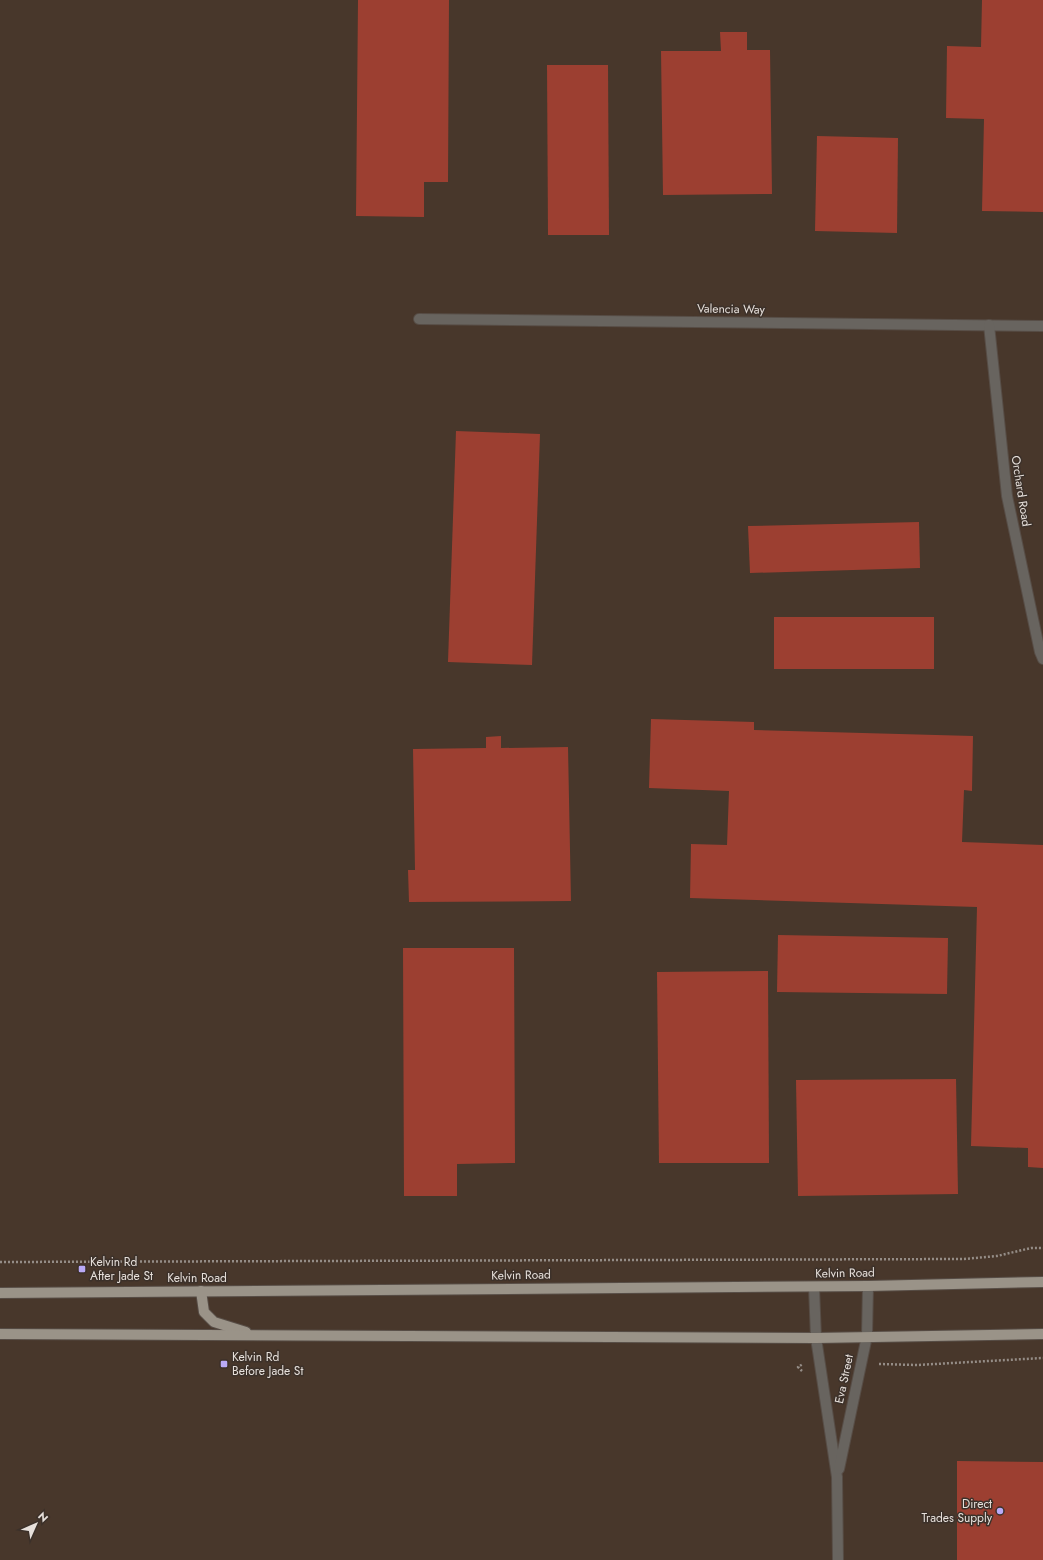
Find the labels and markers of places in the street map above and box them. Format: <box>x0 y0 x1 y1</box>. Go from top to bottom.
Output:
place label: Kelvin Rd After Jade St <box>90 1253 153 1285</box>
marker: Kelvin Rd After Jade St <box>77 1264 87 1274</box>
place label: Kelvin Rd Before Jade St <box>232 1348 303 1380</box>
marker: Kelvin Rd Before Jade St <box>219 1359 229 1369</box>
place label: Direct Trades Supply <box>921 1495 993 1527</box>
marker: Direct Trades Supply <box>995 1506 1005 1516</box>

